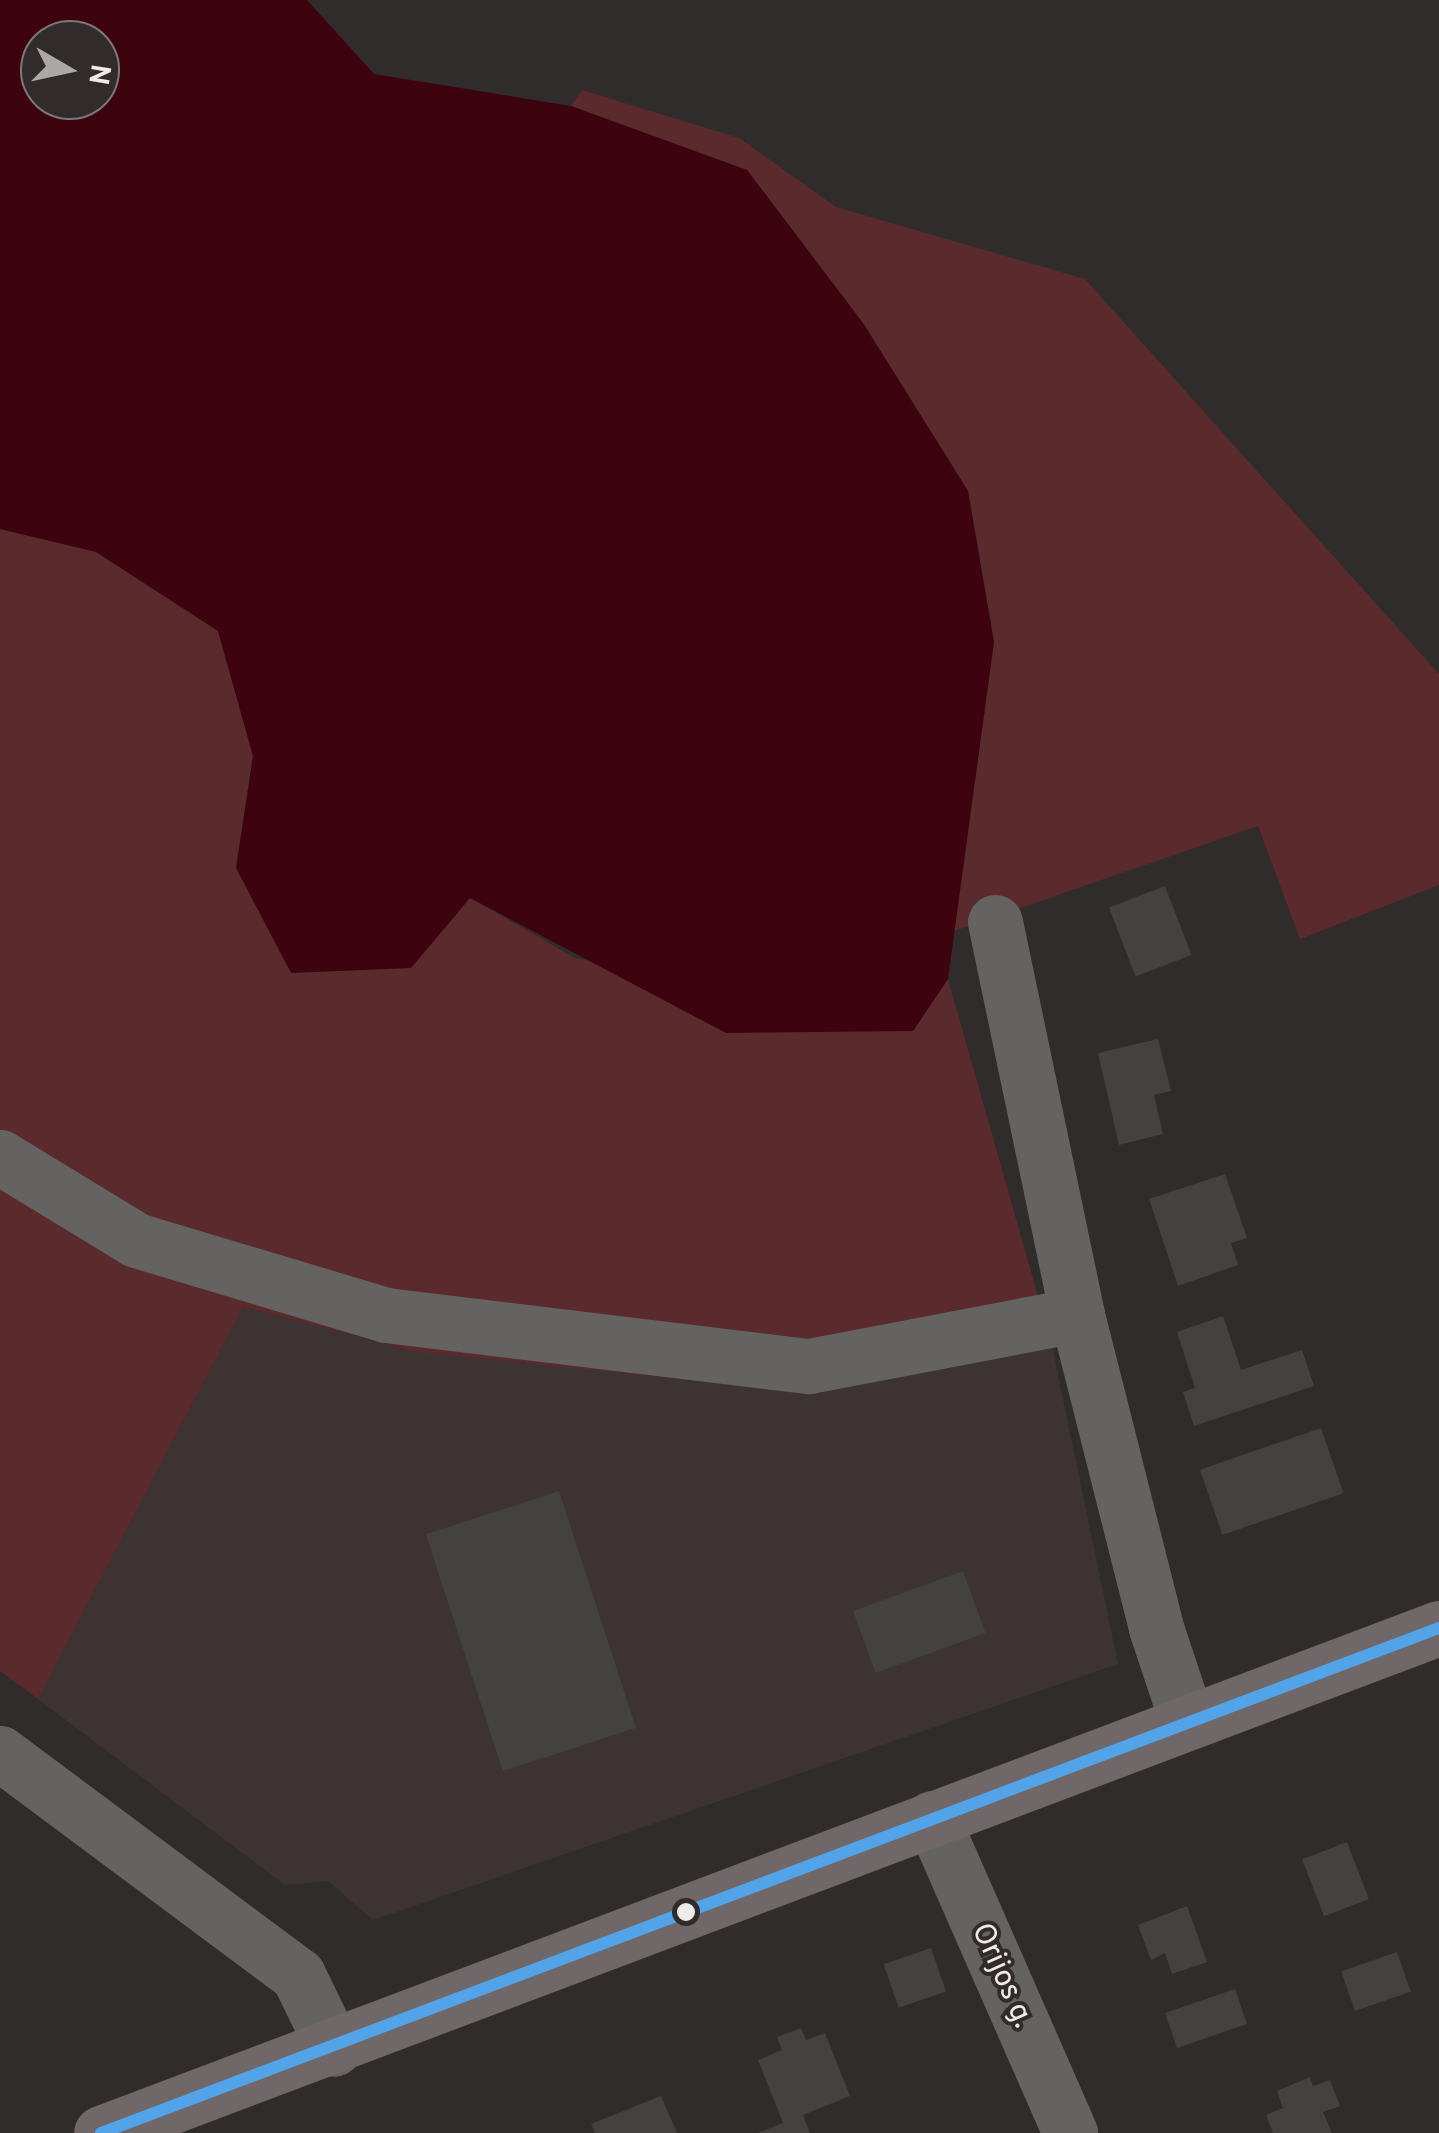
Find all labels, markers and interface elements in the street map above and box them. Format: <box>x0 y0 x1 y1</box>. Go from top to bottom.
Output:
north arrow <box>20 20 120 120</box>
text: N <box>78 62 117 87</box>
unlabelled marker <box>676 1902 696 1922</box>
street label: Orijos g. <box>962 1918 1040 2034</box>

